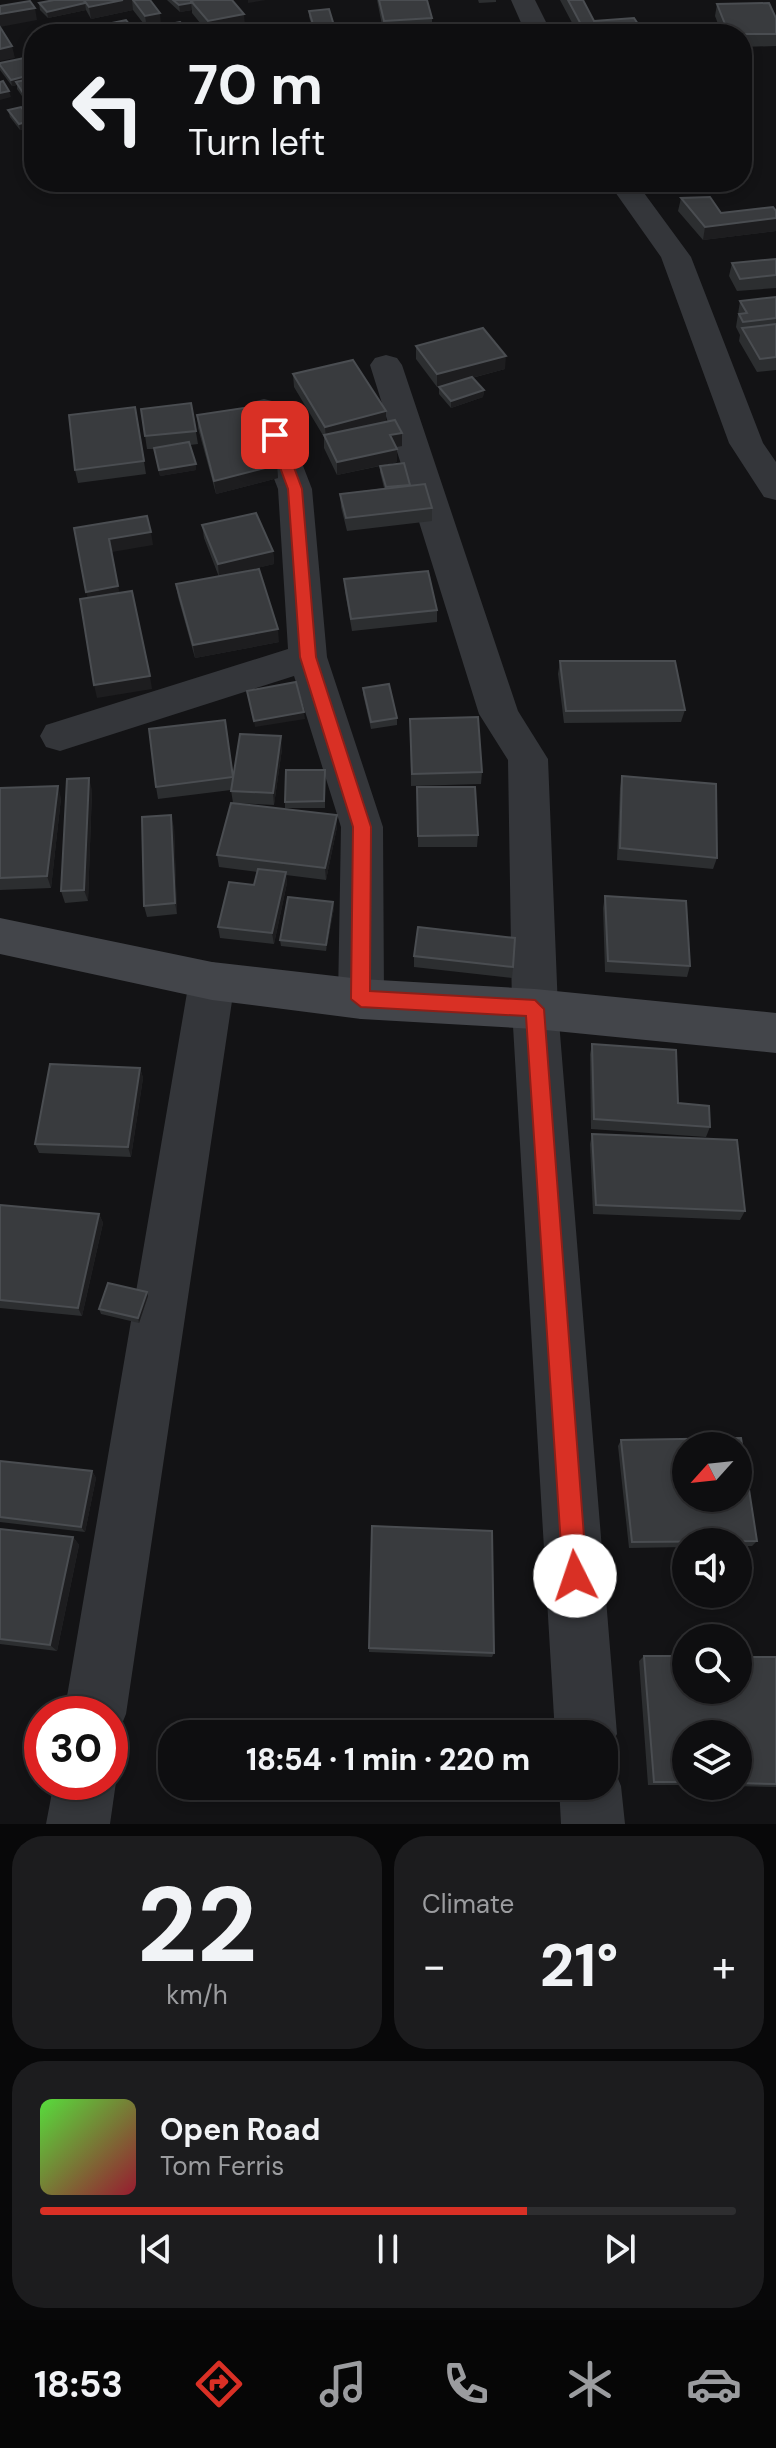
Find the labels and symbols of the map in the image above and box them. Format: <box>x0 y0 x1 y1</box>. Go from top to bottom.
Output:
pin <box>241 401 309 469</box>
north arrow <box>672 1432 752 1512</box>
position arrow <box>533 1534 617 1618</box>
speed limit sign: 30 <box>24 1696 128 1800</box>

